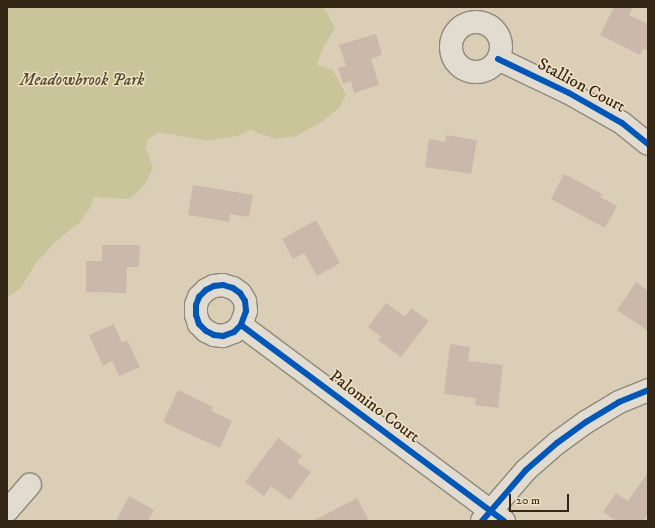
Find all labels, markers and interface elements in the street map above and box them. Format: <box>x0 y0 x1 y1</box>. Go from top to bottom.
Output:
street label: Stallion Court <box>534 54 628 118</box>
park label: Meadowbrook Park <box>20 71 144 91</box>
street label: Palomino Court <box>325 366 423 448</box>
scale bar <box>511 486 571 512</box>
text: 20 m <box>516 493 540 508</box>

